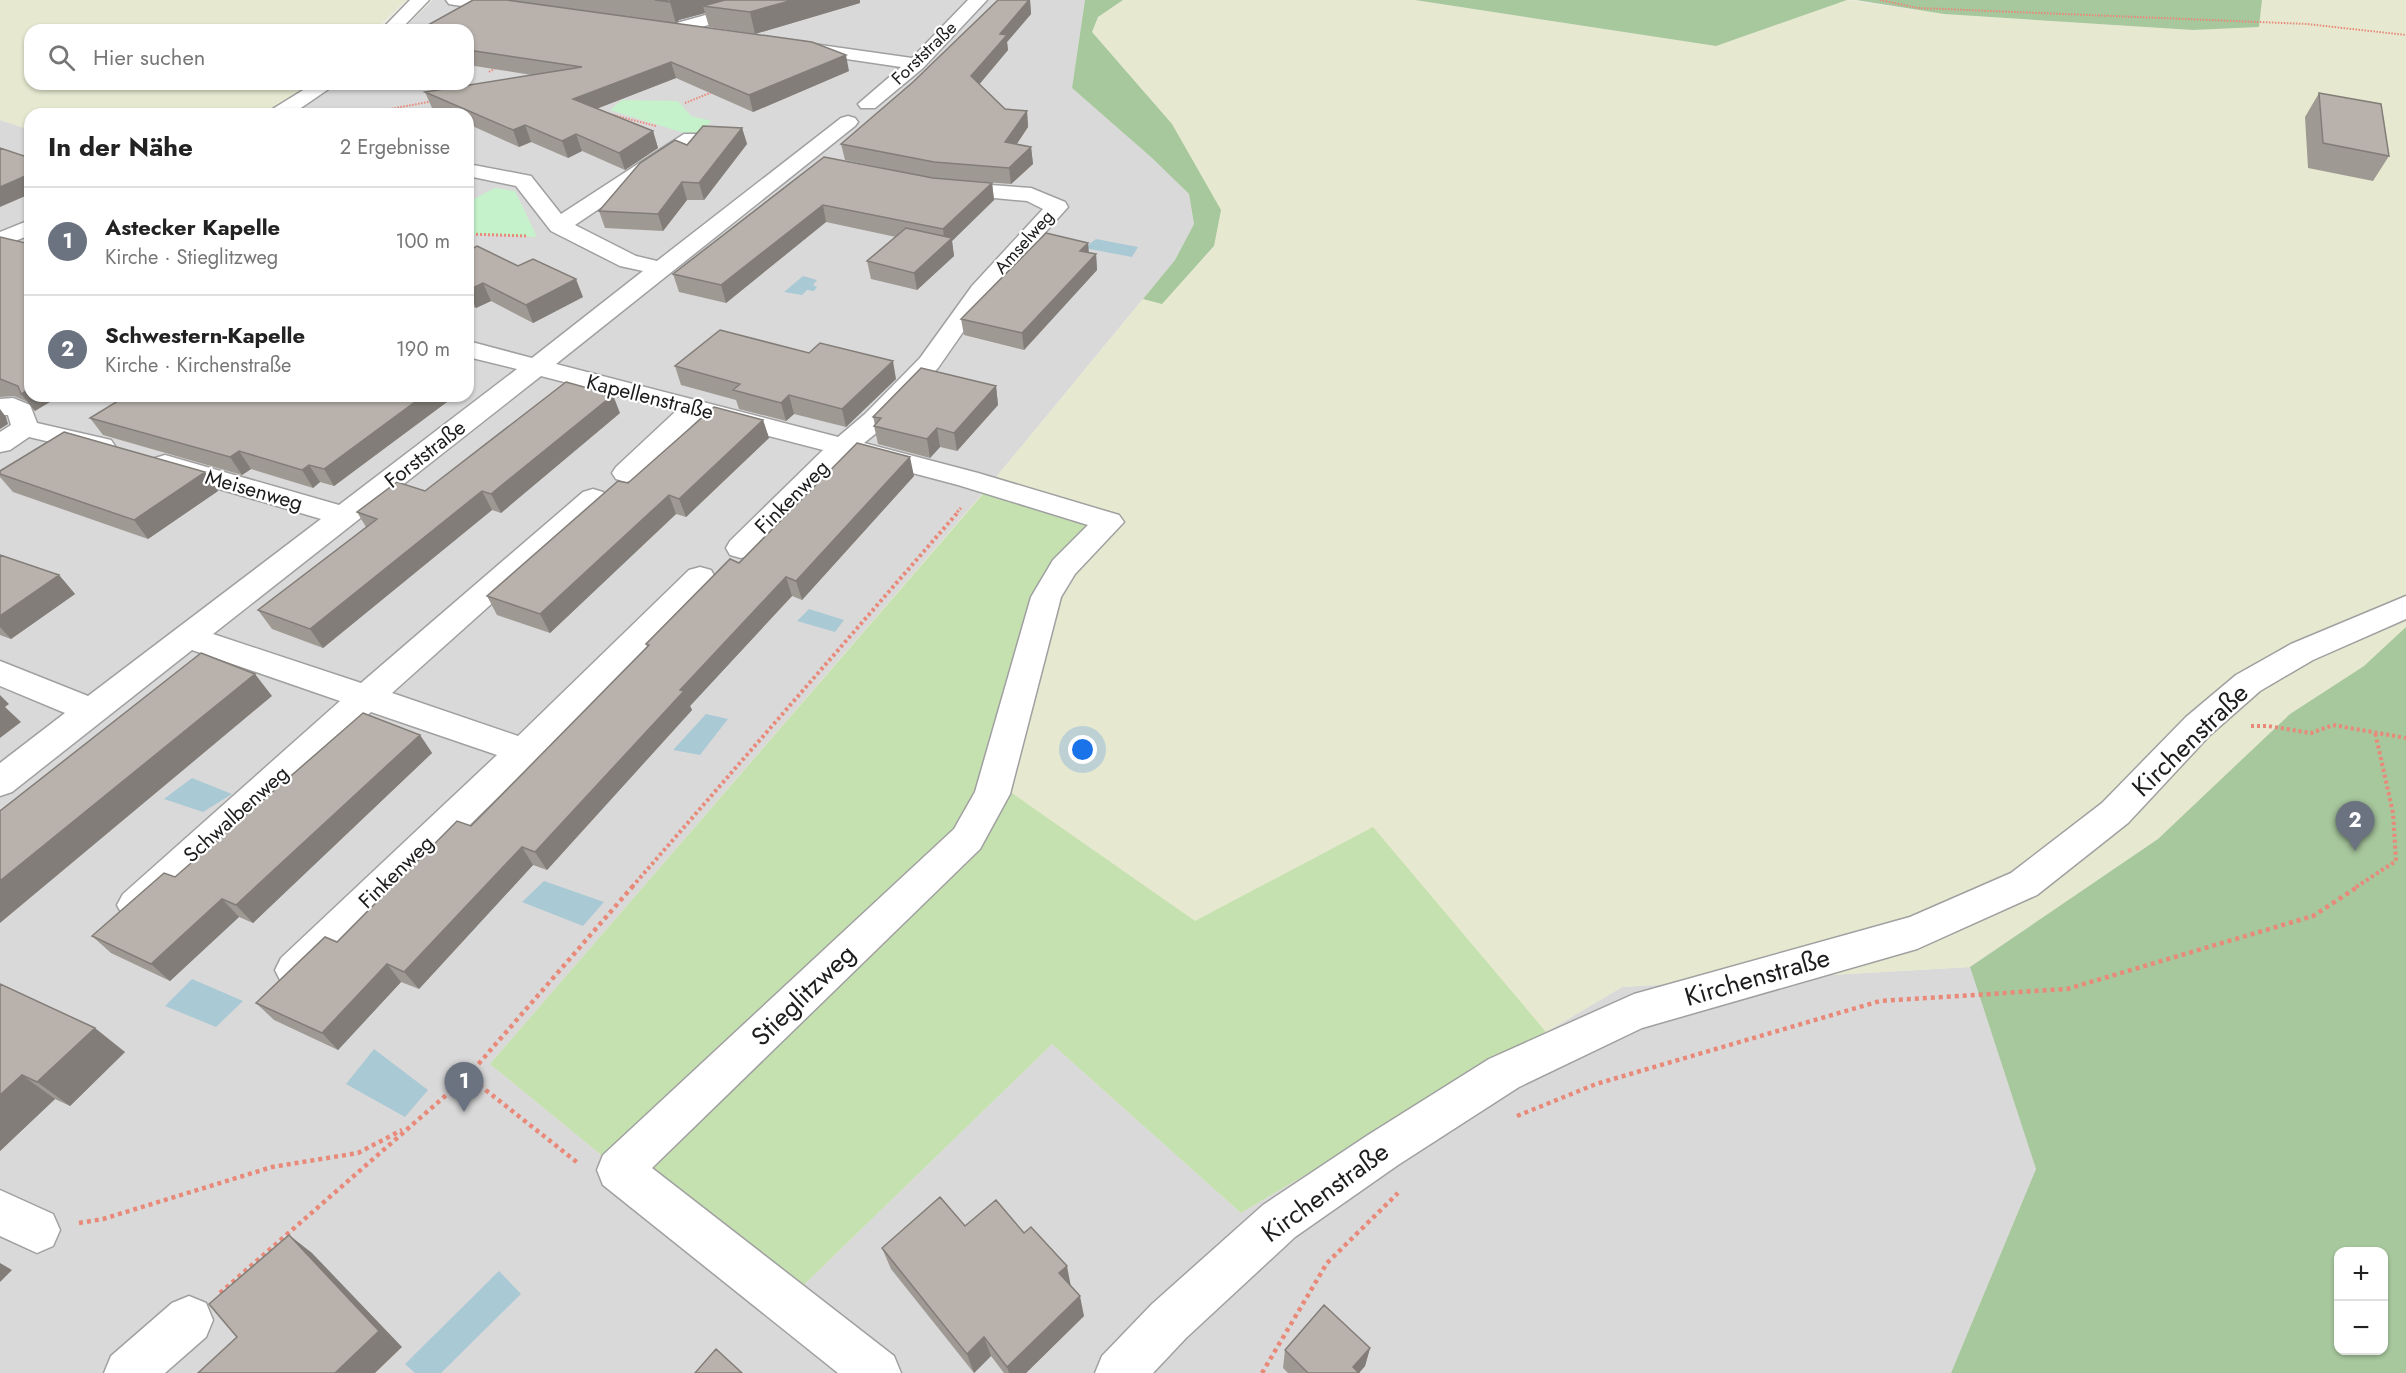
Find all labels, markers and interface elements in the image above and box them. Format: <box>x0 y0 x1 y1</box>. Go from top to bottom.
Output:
street label: Forststraße <box>886 15 962 91</box>
search box <box>24 24 474 90</box>
icon: search <box>45 41 78 74</box>
text: Hier suchen <box>93 41 205 73</box>
text: In der Nähe <box>48 128 193 166</box>
text: 2 Ergebnisse <box>340 133 450 162</box>
street label: Amselweg <box>988 204 1060 280</box>
text: Astecker Kapelle <box>105 211 280 243</box>
text: 1 <box>62 227 73 256</box>
text: 100 m <box>395 227 450 256</box>
text: Kirche · Stieglitzweg <box>105 243 278 272</box>
text: Schwestern-Kapelle <box>105 319 305 351</box>
text: 2 <box>61 335 74 364</box>
text: 190 m <box>396 335 450 364</box>
text: Kirche · Kirchenstraße <box>105 351 291 380</box>
street label: Kapellenstraße <box>583 367 717 427</box>
street label: Forststraße <box>378 413 472 495</box>
street label: Finkenweg <box>748 453 836 541</box>
street label: Meisenweg <box>202 462 306 518</box>
street label: Kirchenstraße <box>2123 674 2257 806</box>
your location <box>1068 735 1097 764</box>
street label: Schwalbenweg <box>177 759 295 869</box>
pin: 2 <box>2336 802 2374 851</box>
street label: Finkenweg <box>352 828 440 916</box>
street label: Stieglitzweg <box>742 935 864 1055</box>
street label: Kirchenstraße <box>1680 938 1834 1016</box>
pin: 1 <box>444 1062 484 1112</box>
street label: Kirchenstraße <box>1253 1133 1397 1251</box>
map controls <box>2334 1247 2388 1355</box>
button: + <box>2334 1247 2388 1301</box>
button: − <box>2334 1301 2388 1355</box>

